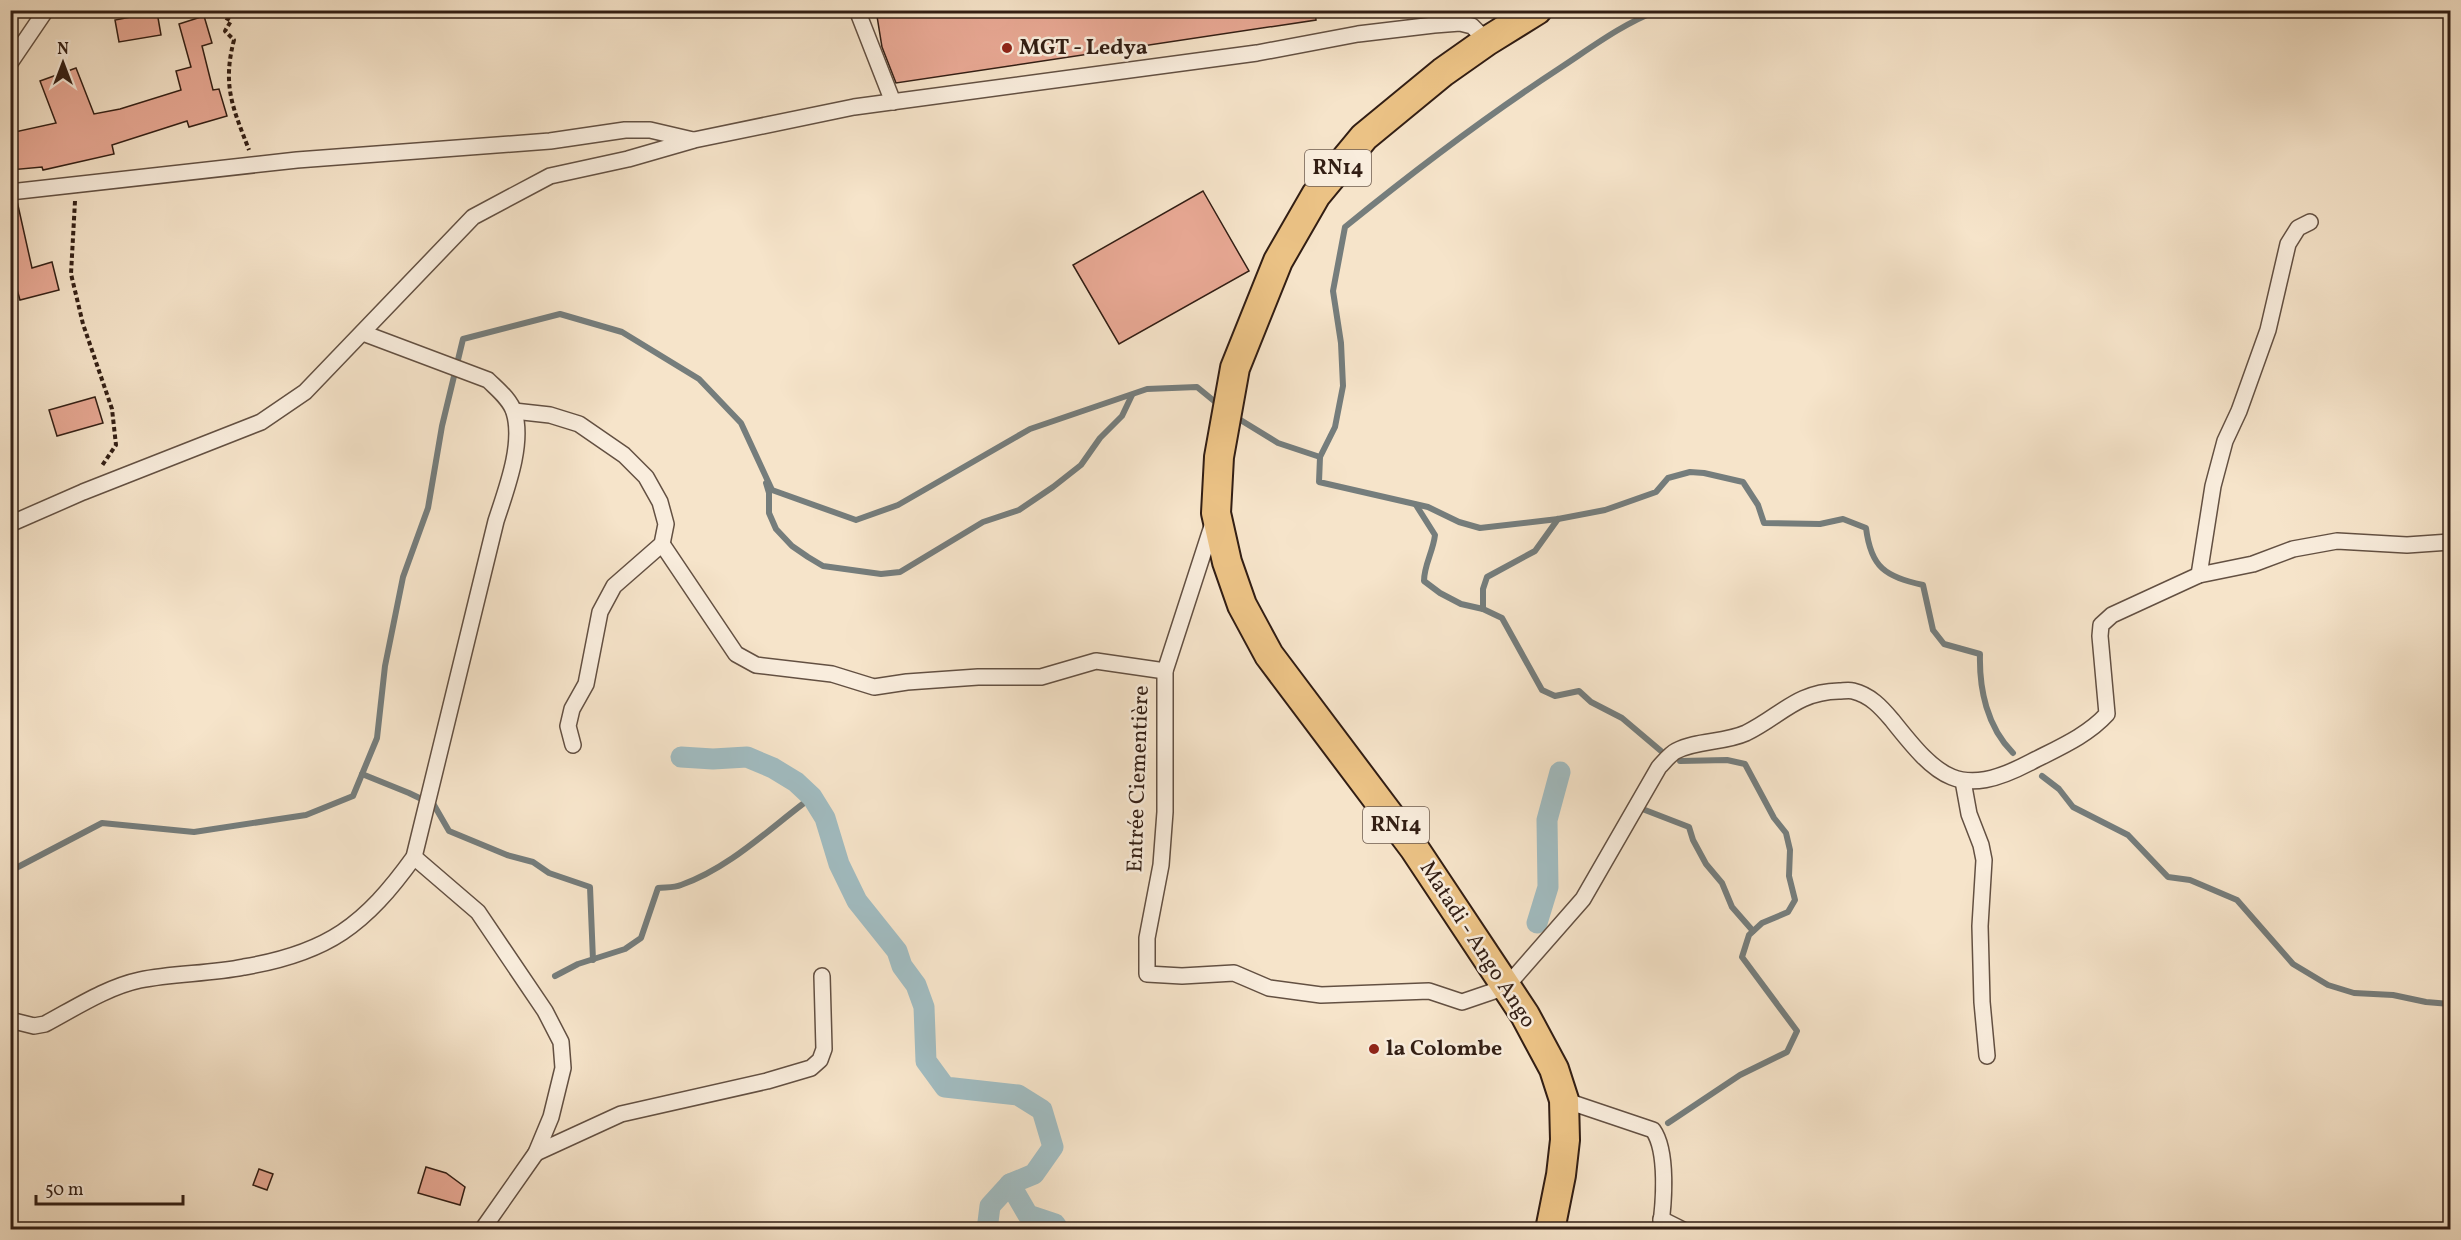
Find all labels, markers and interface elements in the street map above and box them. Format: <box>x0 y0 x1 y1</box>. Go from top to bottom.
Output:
north arrow <box>33 33 93 93</box>
place label: MGT - Ledya <box>1019 33 1148 64</box>
text: N <box>57 39 69 61</box>
marker: MGT - Ledya <box>1000 41 1014 55</box>
road number: RN14 <box>1305 150 1371 186</box>
street label: Entrée Ciementière <box>1120 685 1158 873</box>
road number: RN14 <box>1363 807 1429 843</box>
street label: Matadi - Ango Ango <box>1411 855 1543 1035</box>
place label: la Colombe <box>1386 1034 1502 1065</box>
marker: la Colombe <box>1367 1042 1381 1056</box>
scale bar <box>36 1168 183 1206</box>
text: 50 m <box>45 1178 84 1203</box>

